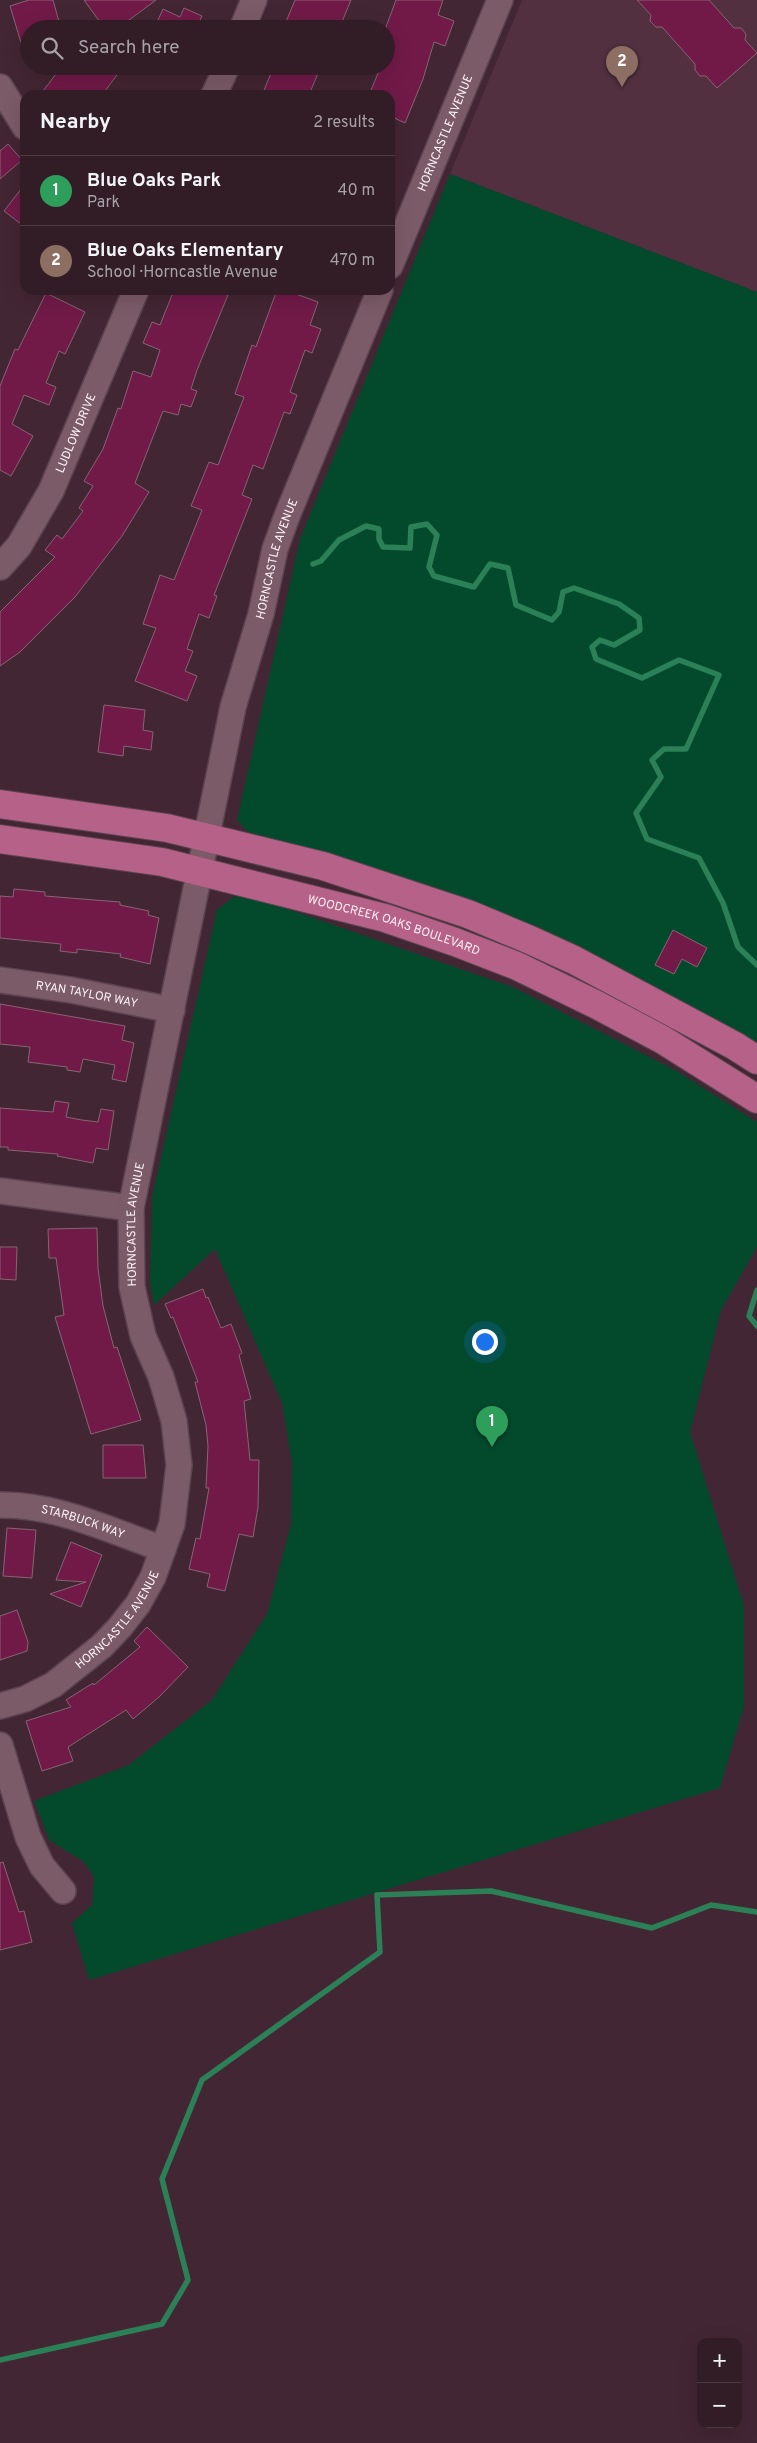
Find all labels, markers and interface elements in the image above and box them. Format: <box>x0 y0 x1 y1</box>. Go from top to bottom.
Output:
search box <box>20 20 395 75</box>
icon: search <box>38 34 66 62</box>
text: Search here <box>78 36 180 60</box>
pin: 2 <box>606 46 638 87</box>
street label: HORNCASTLE AVENUE <box>415 73 477 194</box>
text: Nearby <box>40 109 111 136</box>
text: 2 results <box>313 113 375 133</box>
text: Blue Oaks Park <box>87 169 221 193</box>
text: 1 <box>53 181 59 201</box>
text: 40 m <box>337 181 375 201</box>
text: Park <box>87 193 120 213</box>
text: Blue Oaks Elementary <box>87 239 284 263</box>
text: 2 <box>51 251 61 271</box>
text: 470 m <box>330 251 375 271</box>
text: School · Horncastle Avenue <box>87 263 278 283</box>
street label: LUDLOW DRIVE <box>53 391 100 476</box>
street label: HORNCASTLE AVENUE <box>253 496 302 621</box>
street label: WOODCREEK OAKS BOULEVARD <box>306 892 482 960</box>
street label: RYAN TAYLOR WAY <box>35 978 140 1012</box>
street label: HORNCASTLE AVENUE <box>124 1161 149 1287</box>
your location <box>472 1329 498 1355</box>
pin: 1 <box>476 1406 508 1447</box>
street label: STARBUCK WAY <box>39 1502 127 1543</box>
street label: HORNCASTLE AVENUE <box>72 1569 164 1673</box>
map controls <box>697 2338 742 2428</box>
button: + <box>697 2338 742 2383</box>
button: − <box>697 2383 742 2428</box>

